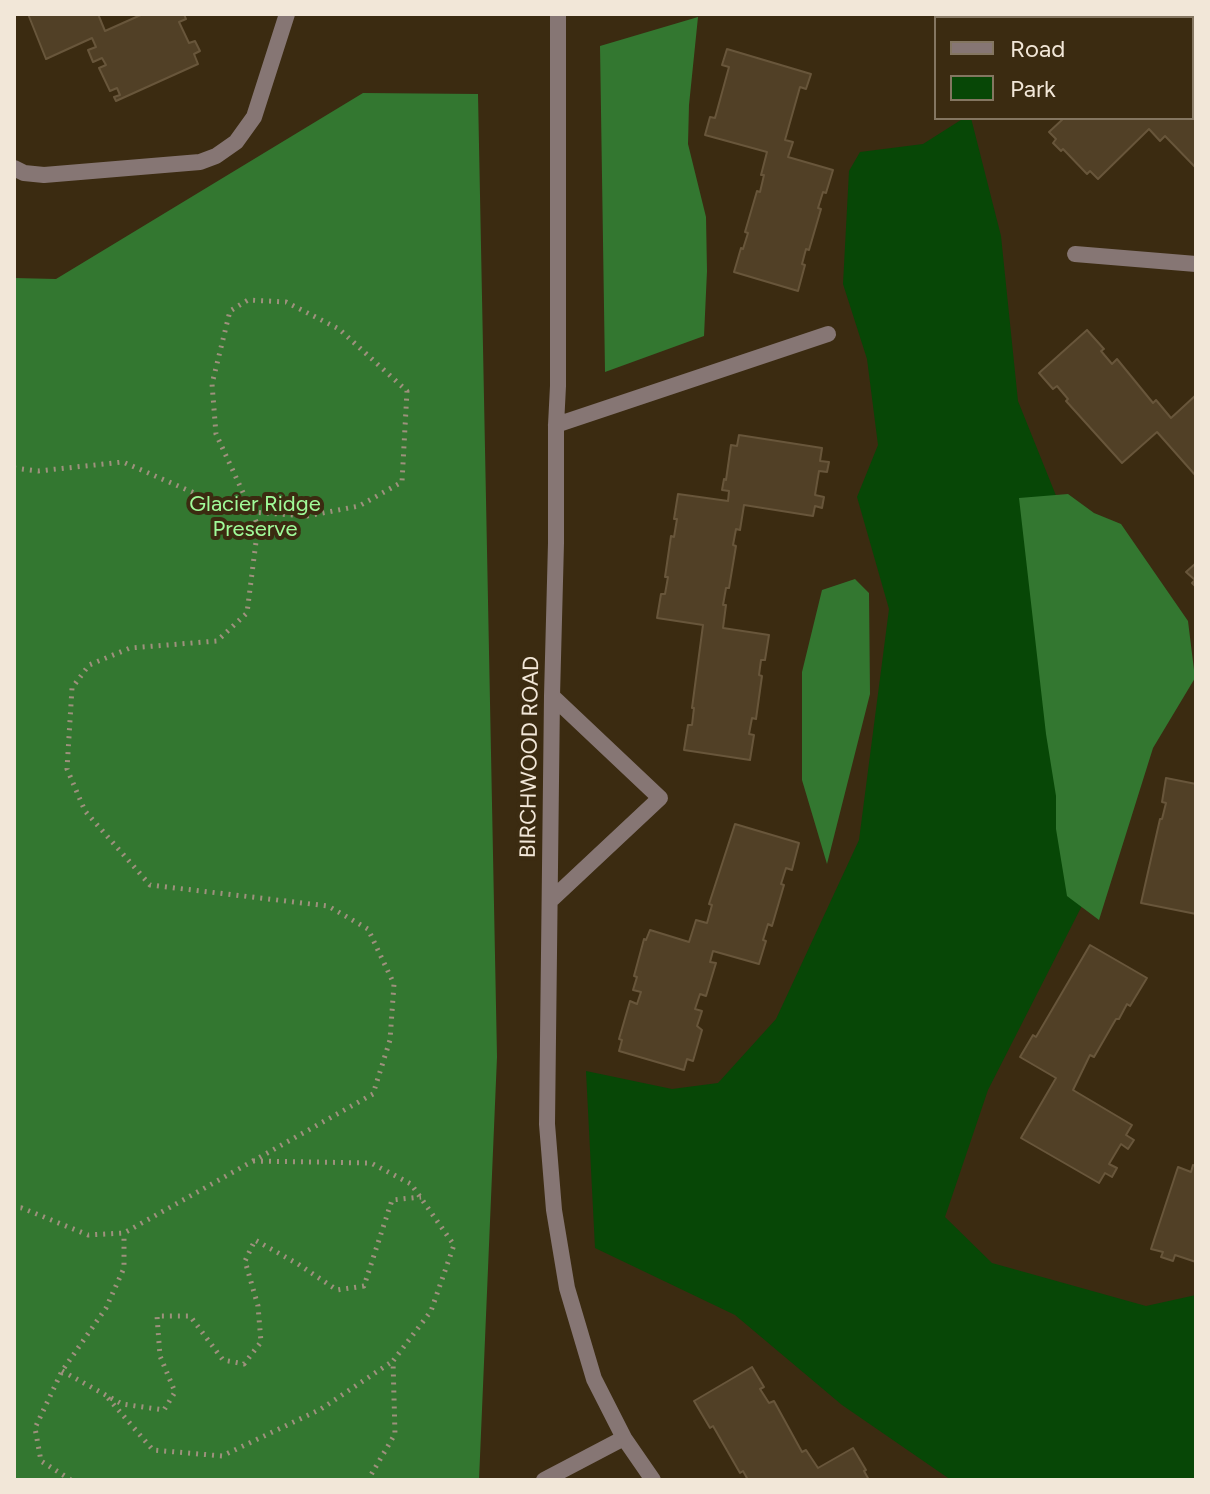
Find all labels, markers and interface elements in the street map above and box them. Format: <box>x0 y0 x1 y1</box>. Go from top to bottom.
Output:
legend <box>934 16 1194 120</box>
text: Road <box>1010 34 1065 63</box>
text: Park <box>1010 74 1056 103</box>
park label: Glacier Ridge Preserve <box>189 492 321 544</box>
street label: BIRCHWOOD ROAD <box>515 656 545 858</box>

